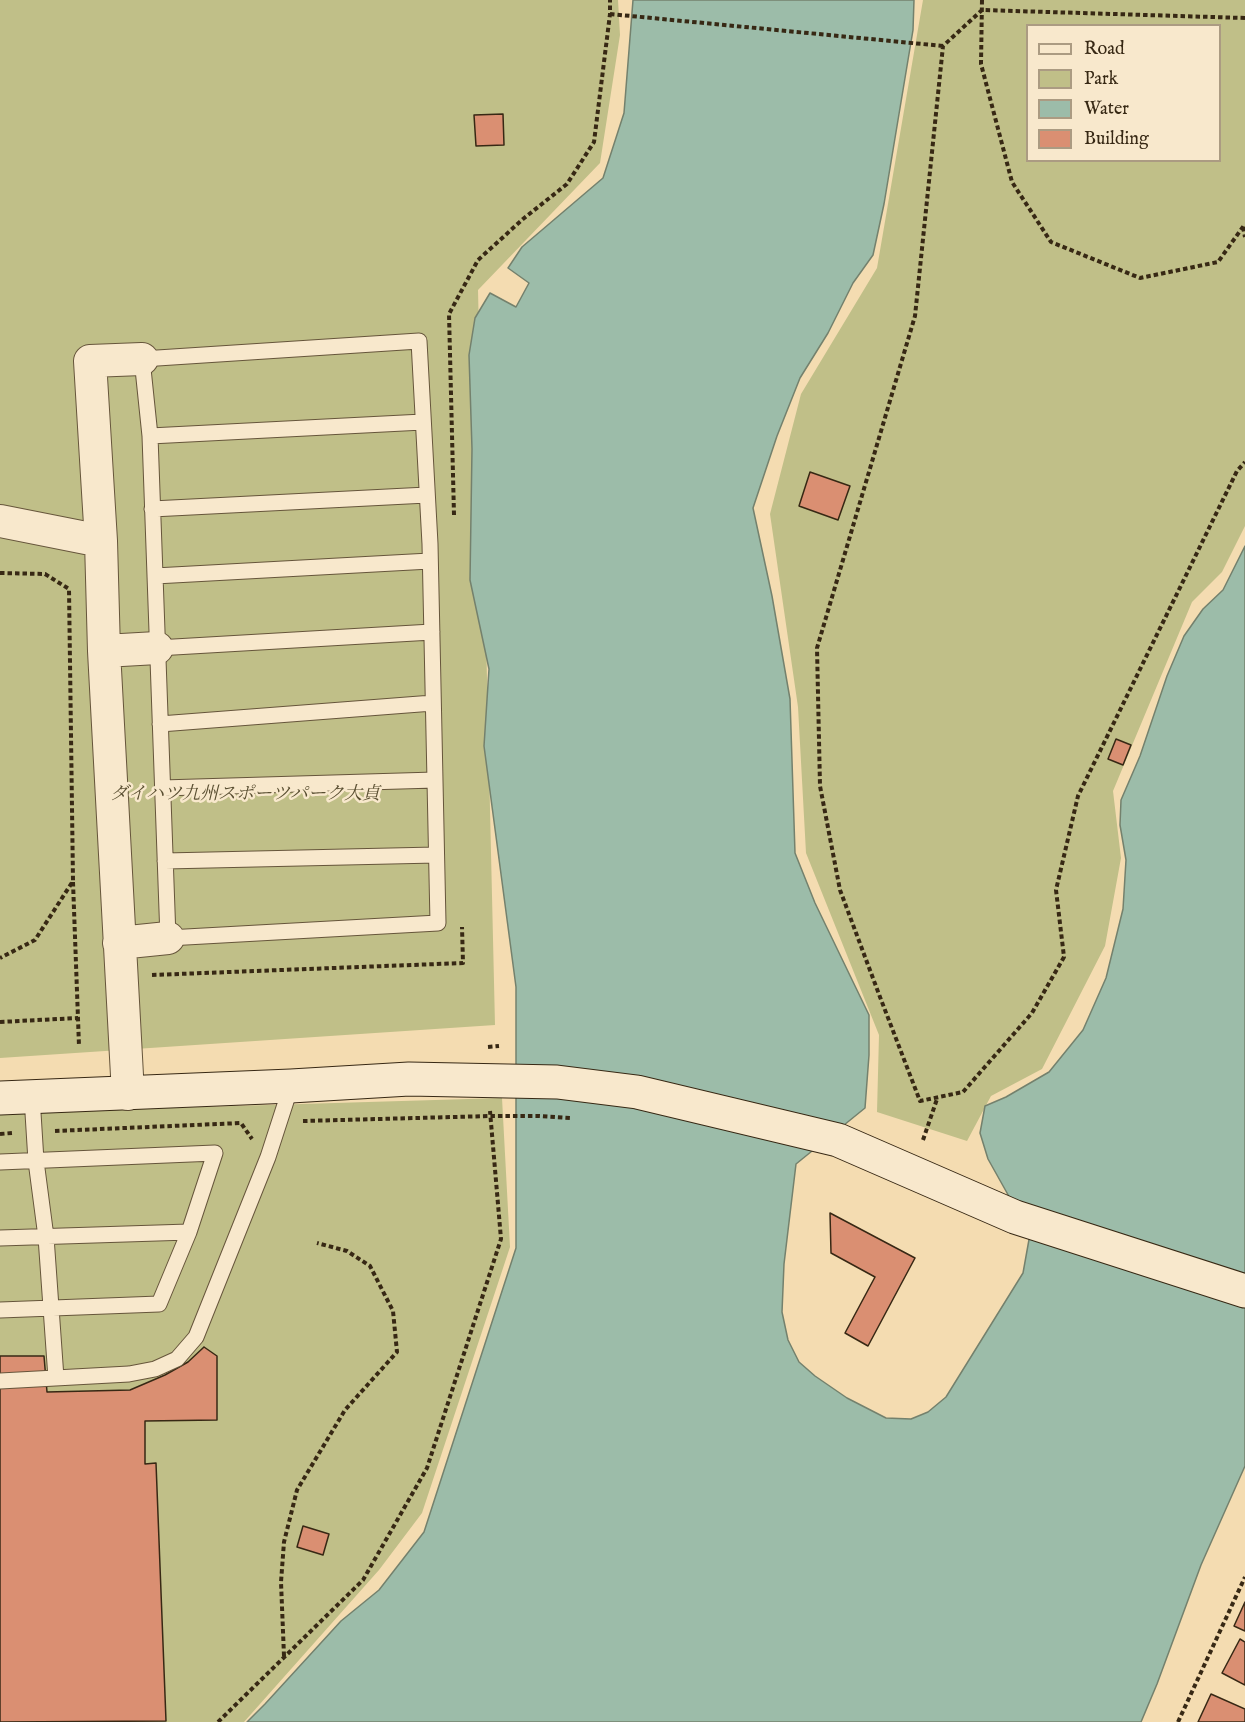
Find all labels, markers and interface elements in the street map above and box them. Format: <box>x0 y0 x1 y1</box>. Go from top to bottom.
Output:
legend <box>1026 24 1221 162</box>
text: Road <box>1084 38 1125 61</box>
text: Park <box>1084 68 1118 91</box>
text: Water <box>1084 98 1129 121</box>
text: Building <box>1084 128 1149 151</box>
park label: ダイハツ九州スポーツパーク大貞 <box>110 784 380 806</box>

